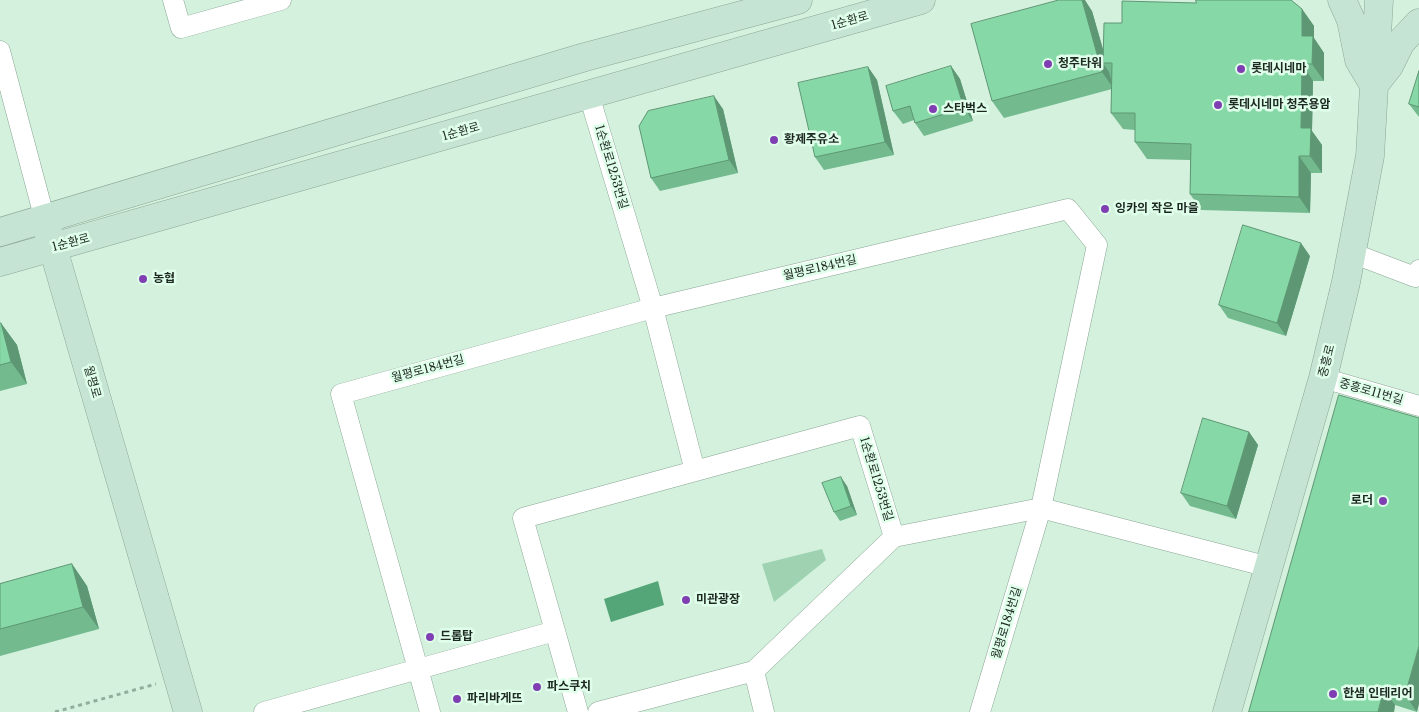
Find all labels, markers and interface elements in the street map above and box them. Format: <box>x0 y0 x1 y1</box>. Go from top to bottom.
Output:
street label: 1순환로 <box>830 9 870 33</box>
place label: 청주타워 <box>1058 57 1102 71</box>
marker: 청주타워 <box>1042 58 1054 70</box>
place label: 롯데시네마 <box>1251 62 1306 76</box>
marker: 롯데시네마 <box>1235 63 1247 75</box>
place label: 롯데시네마 청주용암 <box>1228 98 1331 112</box>
marker: 롯데시네마 청주용암 <box>1212 99 1224 111</box>
place label: 스타벅스 <box>943 102 987 116</box>
marker: 스타벅스 <box>927 103 939 115</box>
street label: 1순환로 <box>441 120 481 144</box>
street label: 1순환로1253번길 <box>591 123 631 211</box>
place label: 황제주유소 <box>784 133 839 147</box>
marker: 황제주유소 <box>768 134 780 146</box>
place label: 잉카의 작은 마을 <box>1115 202 1199 216</box>
marker: 잉카의 작은 마을 <box>1099 203 1111 215</box>
street label: 1순환로 <box>51 231 91 255</box>
street label: 월평로184번길 <box>782 253 858 283</box>
place label: 농협 <box>153 272 175 286</box>
marker: 농협 <box>137 273 149 285</box>
street label: 중흥로 <box>1316 343 1338 379</box>
street label: 월평로184번길 <box>390 352 466 386</box>
street label: 월평로 <box>81 364 103 400</box>
street label: 중흥로11번길 <box>1337 376 1405 408</box>
street label: 1순환로1253번길 <box>856 435 896 523</box>
place label: 로더 <box>1351 494 1373 508</box>
marker: 로더 <box>1377 495 1389 507</box>
street label: 월평로184번길 <box>989 585 1025 661</box>
place label: 미관광장 <box>696 593 740 607</box>
marker: 미관광장 <box>680 594 692 606</box>
place label: 드롭탑 <box>440 630 473 644</box>
marker: 드롭탑 <box>424 631 436 643</box>
place label: 파스쿠치 <box>547 680 591 694</box>
marker: 파스쿠치 <box>531 681 543 693</box>
place label: 한샘 인테리어 <box>1343 687 1412 701</box>
marker: 한샘 인테리어 <box>1327 688 1339 700</box>
place label: 파리바게뜨 <box>467 692 522 706</box>
marker: 파리바게뜨 <box>451 693 463 705</box>

